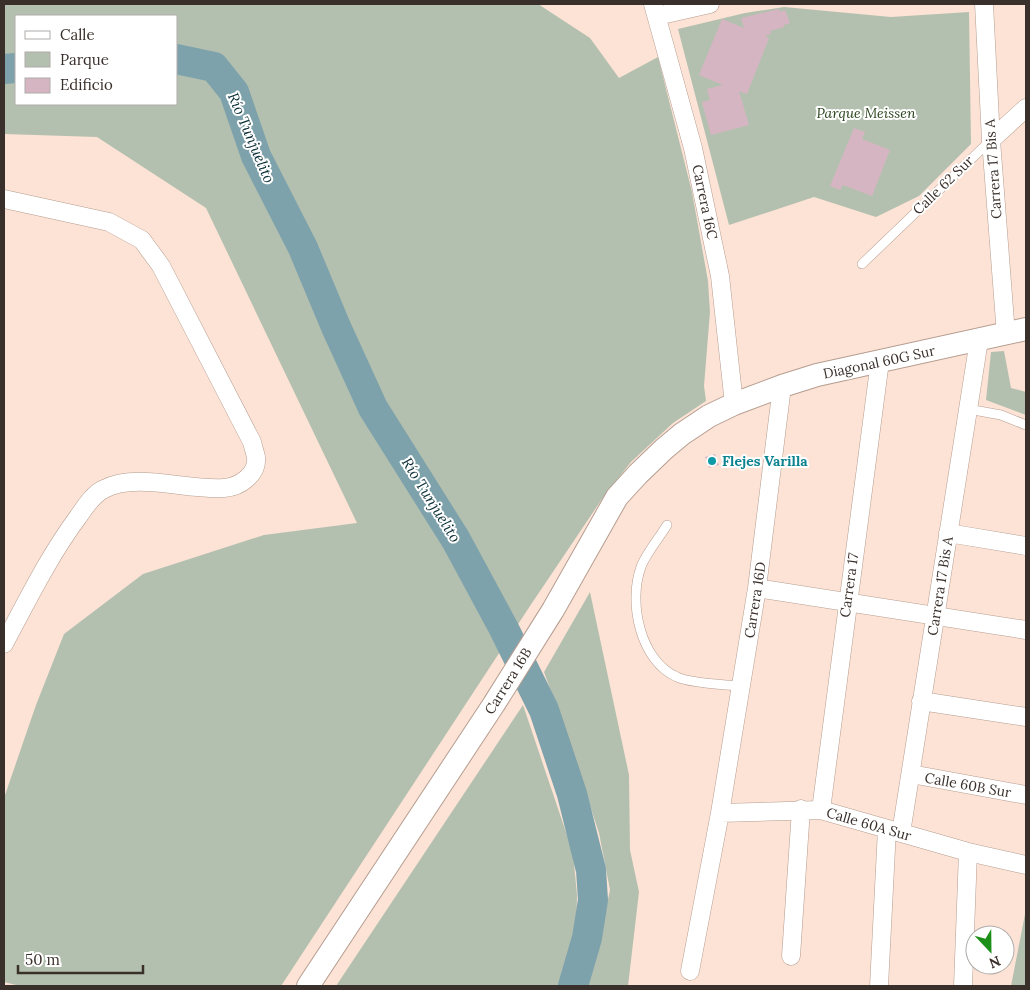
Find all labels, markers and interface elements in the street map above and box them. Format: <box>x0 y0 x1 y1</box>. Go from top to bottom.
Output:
legend <box>15 15 178 105</box>
text: Calle <box>60 25 95 44</box>
text: Parque <box>60 50 109 69</box>
text: Edificio <box>60 75 113 94</box>
water label: Río Tunjuelito <box>224 90 279 186</box>
park label: Parque Meissen <box>816 104 916 122</box>
street label: Carrera 17 Bis A <box>981 118 1005 220</box>
street label: Calle 62 Sur <box>909 152 977 218</box>
street label: Carrera 16C <box>688 163 722 241</box>
street label: Diagonal 60G Sur <box>821 341 937 383</box>
place label: Flejes Varilla <box>722 452 808 470</box>
water label: Río Tunjuelito <box>398 454 465 546</box>
marker: Flejes Varilla <box>706 455 718 467</box>
street label: Carrera 17 Bis A <box>923 535 957 637</box>
street label: Carrera 17 <box>836 551 863 618</box>
street label: Carrera 16D <box>740 561 770 639</box>
street label: Carrera 16B <box>480 644 536 718</box>
street label: Calle 60B Sur <box>923 769 1013 801</box>
street label: Calle 60A Sur <box>825 803 913 845</box>
north arrow <box>965 925 1015 975</box>
scale bar <box>18 942 142 974</box>
text: 50 m <box>25 950 60 969</box>
text: N <box>986 952 1003 972</box>

